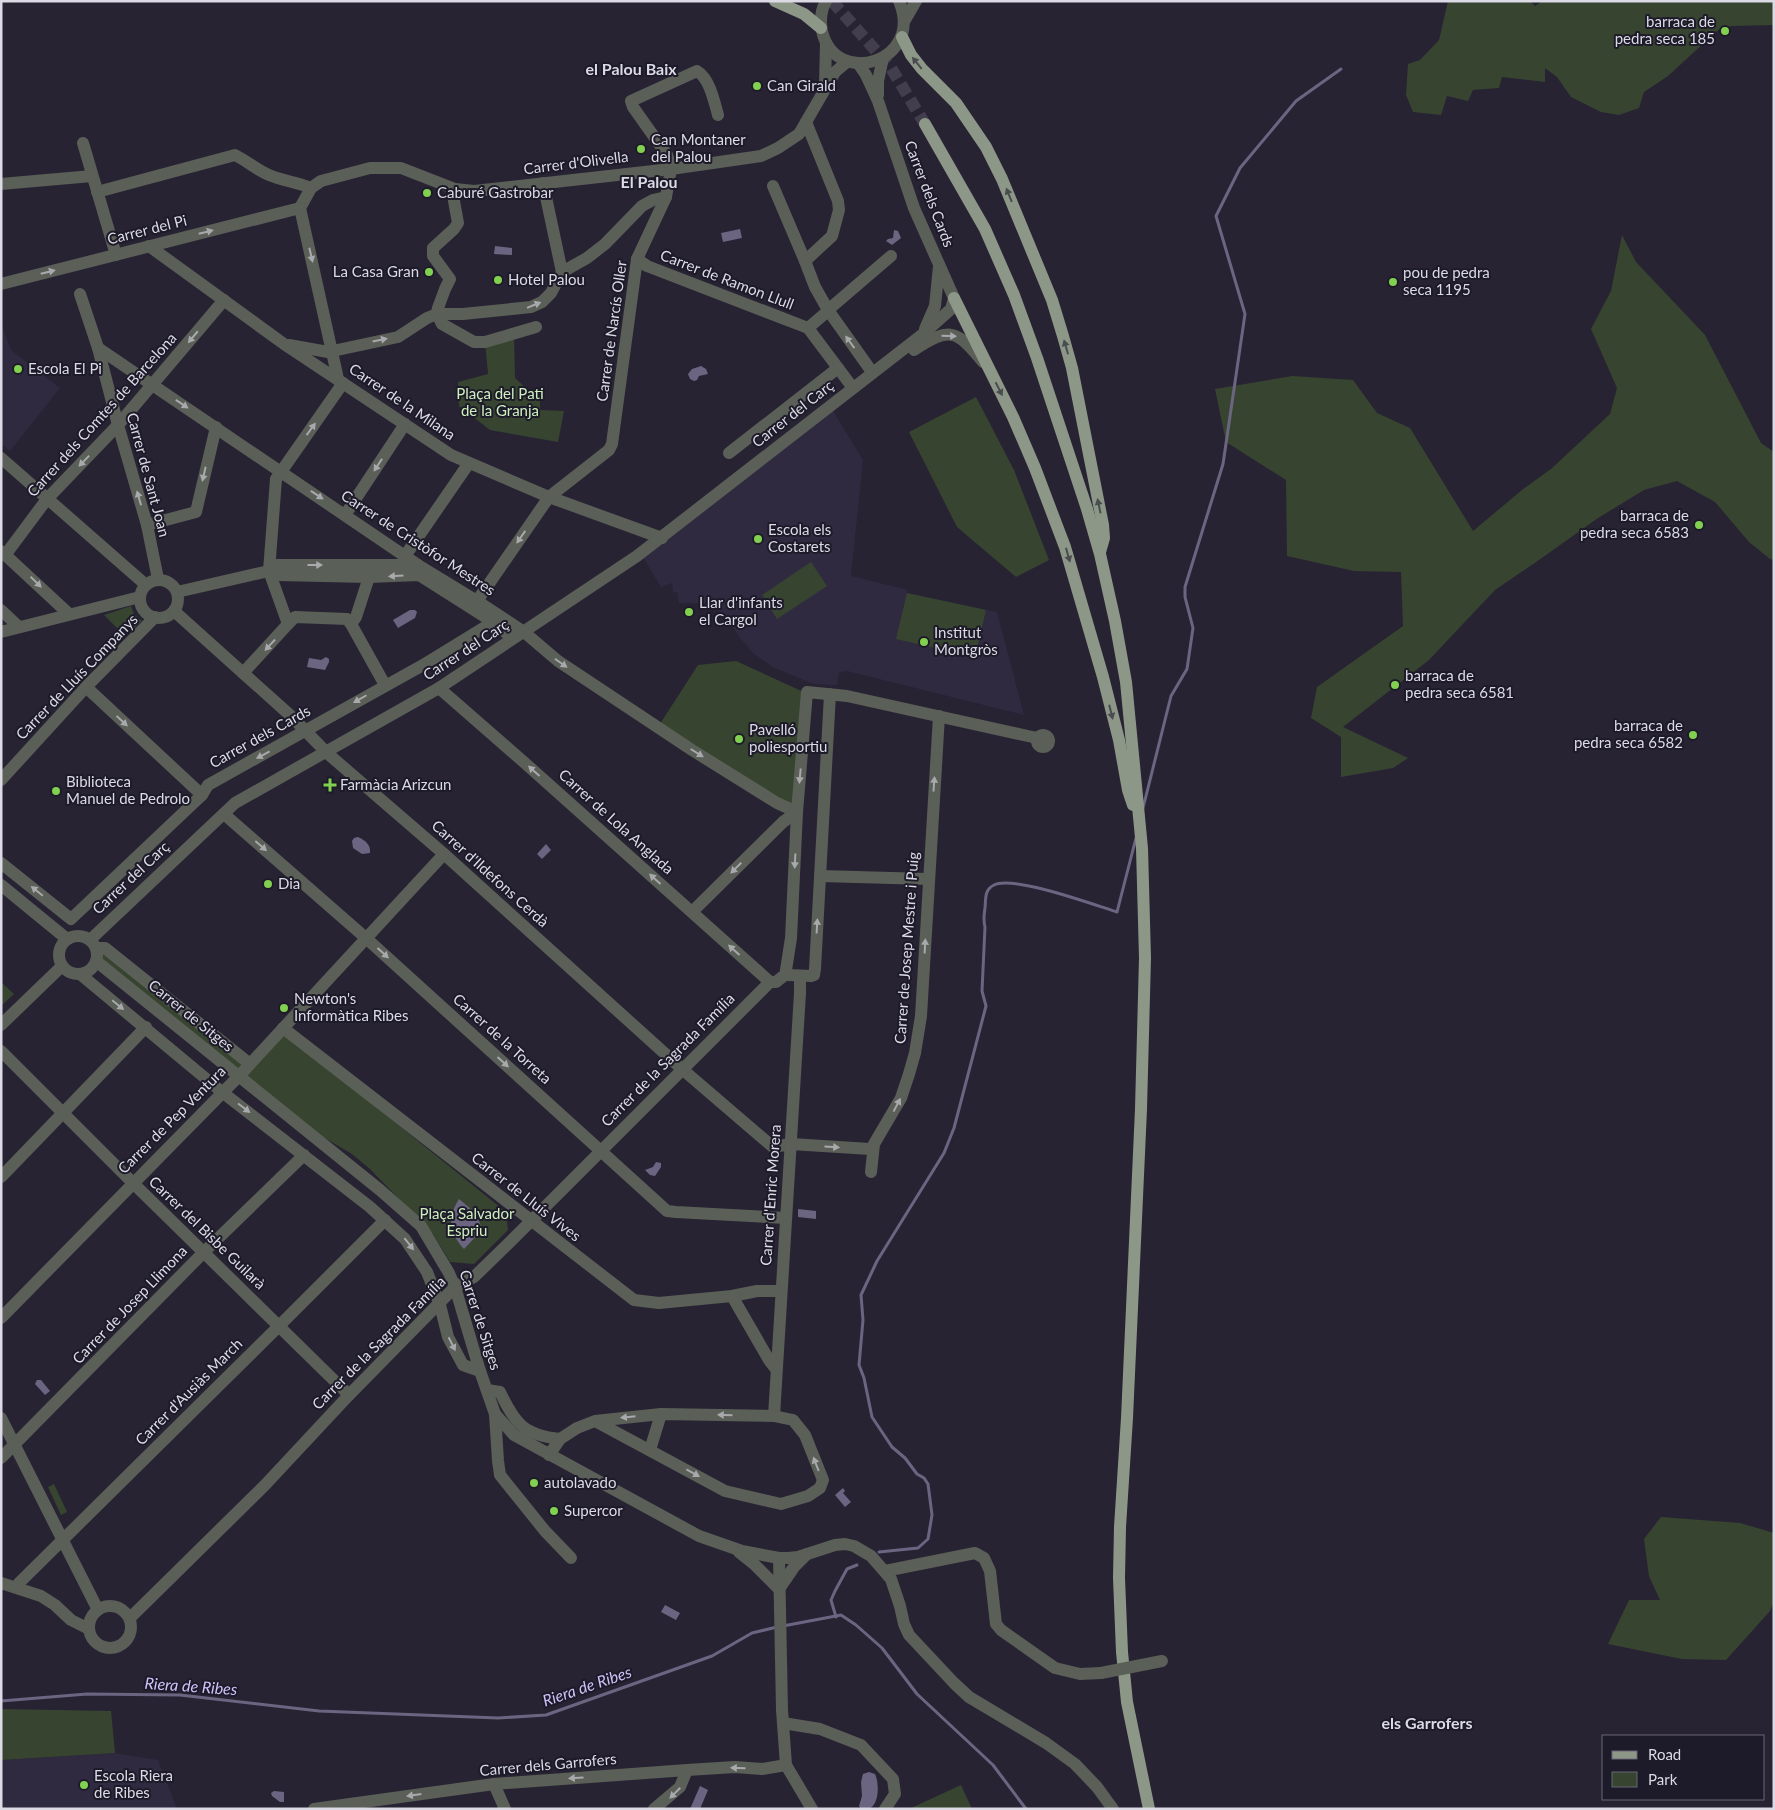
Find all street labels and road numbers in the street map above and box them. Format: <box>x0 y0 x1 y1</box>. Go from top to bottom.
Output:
street label: Carrer dels Cards <box>901 138 959 249</box>
street label: Carrer d'Olivella <box>522 147 629 177</box>
street label: Carrer del Pi <box>105 210 188 248</box>
street label: Carrer de Ramon Llull <box>658 245 797 313</box>
street label: Carrer de Narcís Oller <box>592 259 630 403</box>
street label: Carrer dels Comtes de Barcelona <box>23 329 180 500</box>
street label: Carrer de la Milana <box>346 359 459 443</box>
street label: Carrer del Carç <box>748 376 837 451</box>
street label: Carrer de Sant Joan <box>124 411 174 539</box>
street label: Carrer de Cristòfor Mestres <box>338 486 499 599</box>
street label: Carrer de Lluís Companys <box>12 610 141 743</box>
street label: Carrer del Carç <box>419 615 512 684</box>
street label: Carrer dels Cards <box>206 701 313 771</box>
street label: Carrer de Lola Anglada <box>556 765 678 878</box>
street label: Carrer d'Ildefons Cerdà <box>428 816 553 931</box>
street label: Carrer del Carç <box>88 837 172 917</box>
street label: Carrer de Josep Mestre i Puig <box>890 851 922 1045</box>
street label: Carrer de Sitges <box>145 975 238 1055</box>
street label: Carrer de la Torreta <box>450 989 556 1087</box>
street label: Carrer de la Sagrada Família <box>597 989 738 1130</box>
street label: Carrer de Pep Ventura <box>114 1062 229 1177</box>
street label: Carrer d'Enric Morera <box>756 1124 784 1266</box>
street label: Carrer de Lluís Vives <box>468 1148 585 1245</box>
street label: Carrer del Bisbe Guilarà <box>146 1172 270 1293</box>
street label: Carrer de Josep Llimona <box>68 1241 190 1367</box>
street label: Carrer de Sitges <box>456 1267 506 1372</box>
street label: Carrer de la Sagrada Família <box>308 1272 449 1413</box>
street label: Carrer d'Ausiàs March <box>131 1334 245 1448</box>
street label: Carrer dels Garrofers <box>479 1749 617 1779</box>

